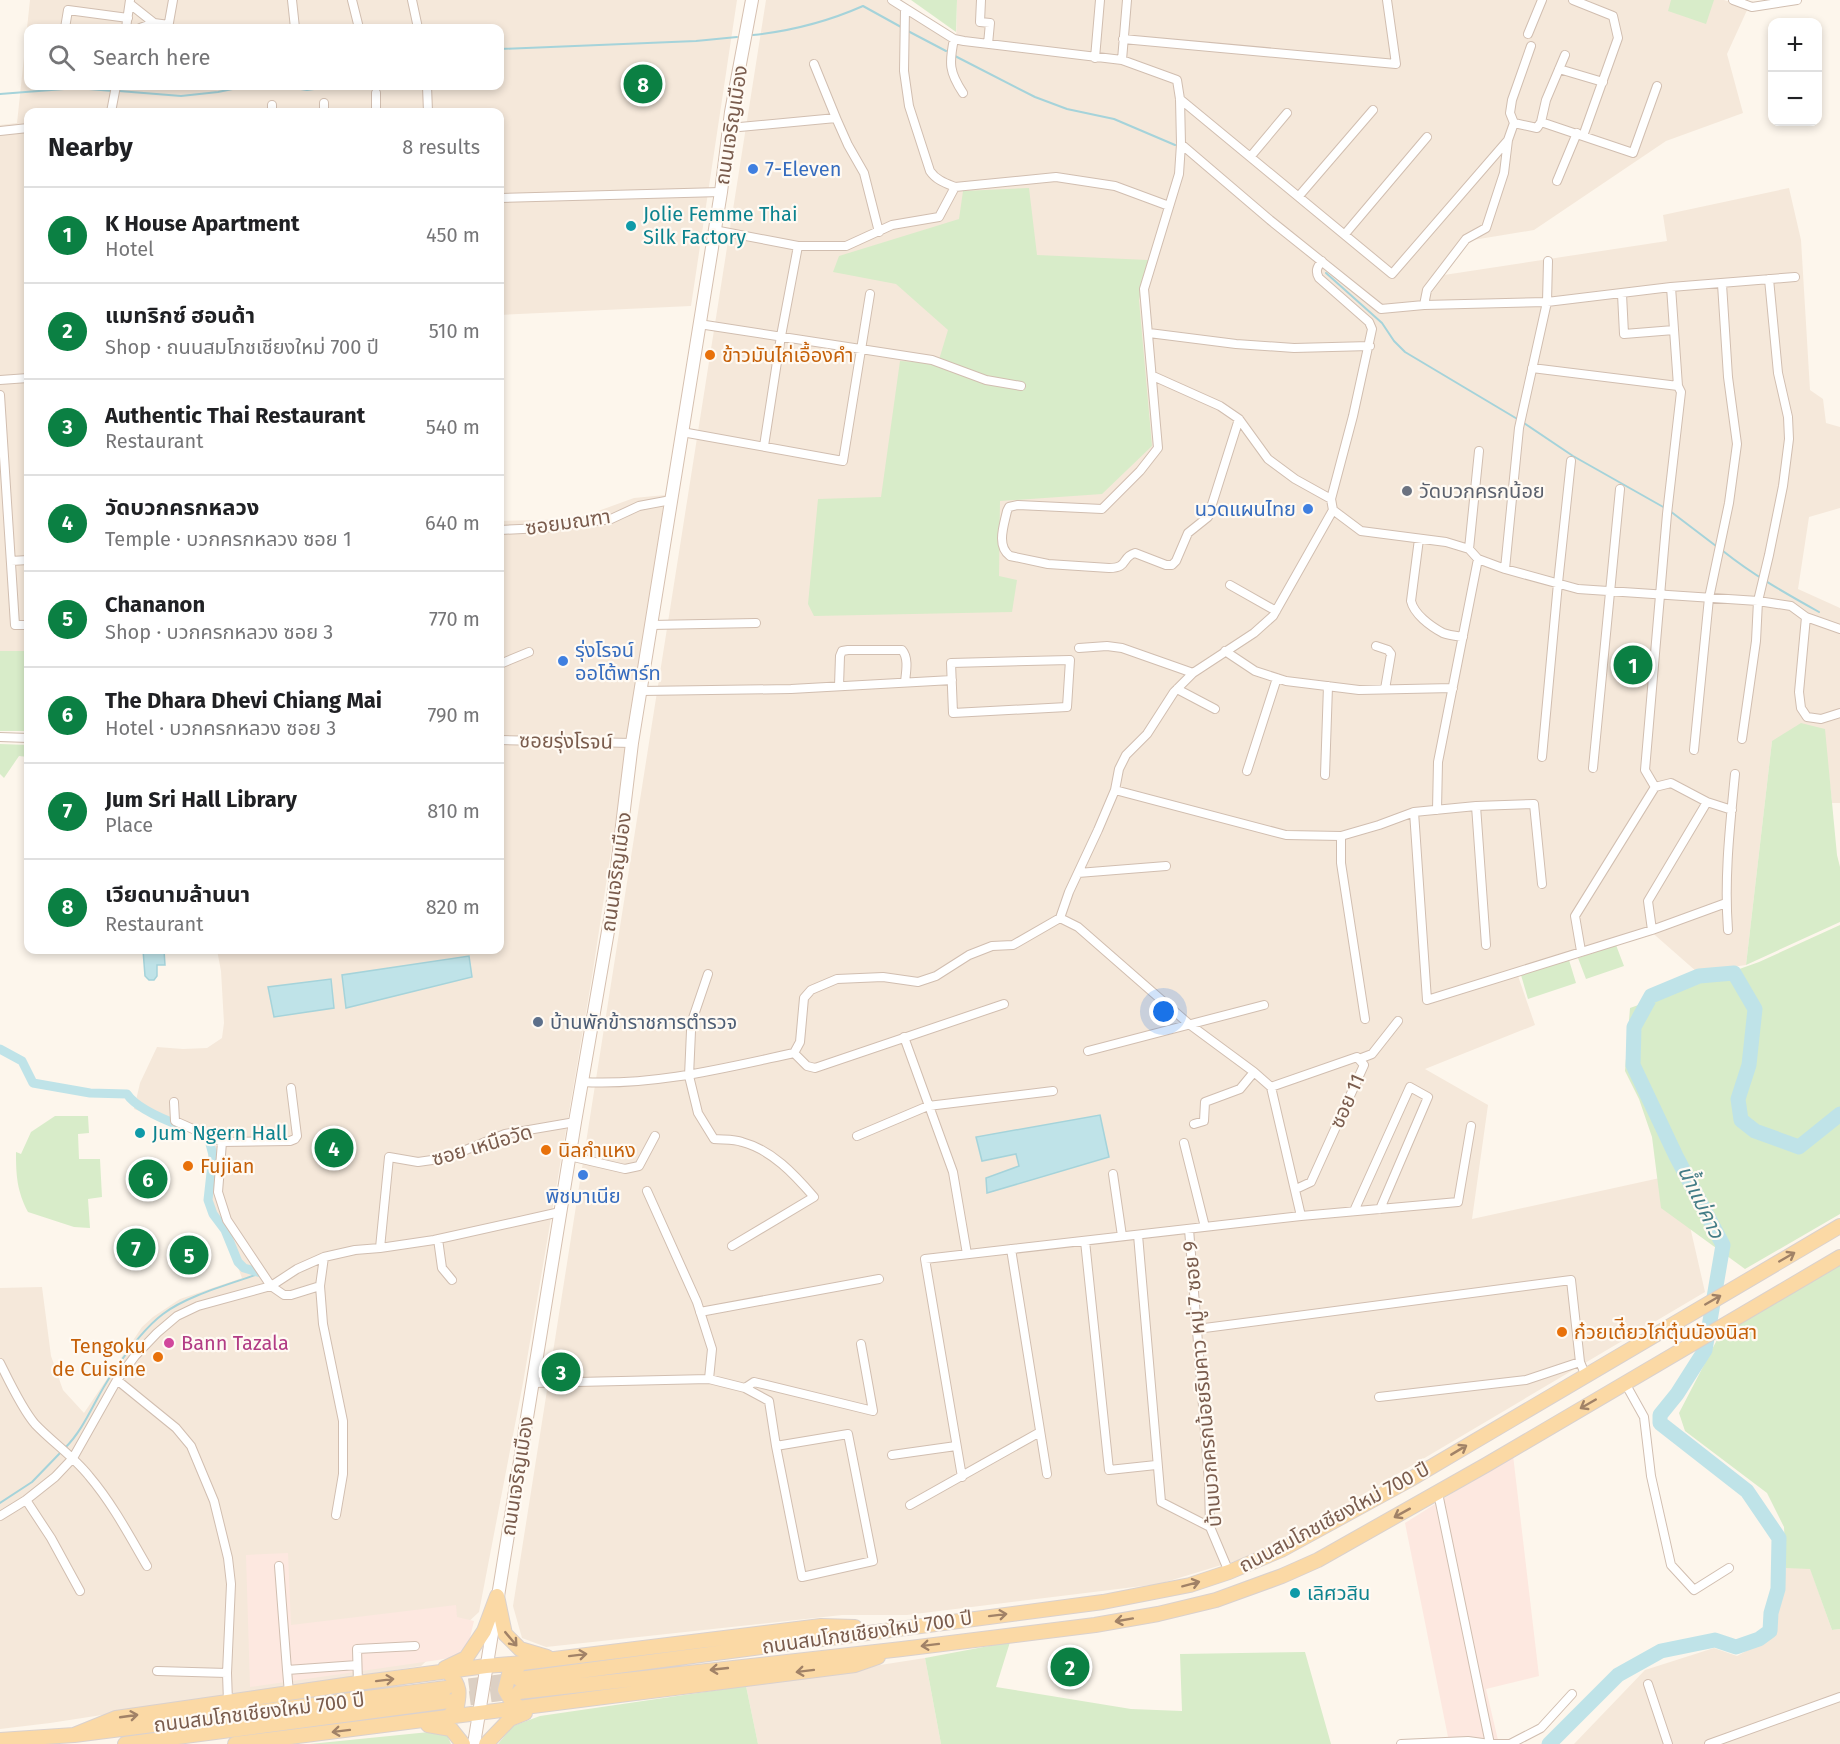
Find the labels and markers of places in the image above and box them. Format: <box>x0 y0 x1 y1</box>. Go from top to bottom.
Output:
pin: 8 <box>624 62 662 106</box>
place label: 7-Eleven <box>765 157 841 181</box>
marker: 7-Eleven <box>746 162 760 176</box>
place label: Jolie Femme Thai Silk Factory <box>643 202 798 249</box>
marker: Jolie Femme Thai Silk Factory <box>624 219 638 233</box>
place label: ข้าวมันไก่เอื้องคํา <box>722 341 853 367</box>
marker: ข้าวมันไก่เอื้องคํา <box>703 348 717 362</box>
place label: วัดบวกครกน้อย <box>1419 479 1545 503</box>
marker: วัดบวกครกน้อย <box>1400 484 1414 498</box>
place label: นวดแผนไทย <box>1195 497 1296 521</box>
marker: นวดแผนไทย <box>1301 502 1315 516</box>
place label: รุ่งโรจน์ ออโต้พาร์ท <box>575 638 661 685</box>
pin: 1 <box>1614 642 1652 688</box>
marker: รุ่งโรจน์ ออโต้พาร์ท <box>556 654 570 668</box>
place label: บ้านพักข้าราชการตำรวจ <box>550 1010 737 1034</box>
marker: บ้านพักข้าราชการตำรวจ <box>531 1015 545 1029</box>
place label: Jum Ngern Hall <box>152 1121 288 1145</box>
marker: Jum Ngern Hall <box>133 1126 147 1140</box>
pin: 4 <box>314 1126 354 1170</box>
place label: นิลกําแหง <box>558 1138 636 1162</box>
marker: นิลกําแหง <box>539 1143 553 1157</box>
place label: Fujian <box>200 1154 255 1178</box>
pin: 6 <box>128 1156 168 1202</box>
marker: Fujian <box>181 1159 195 1173</box>
marker: พิชมาเนีย <box>576 1168 590 1182</box>
place label: พิชมาเนีย <box>545 1184 621 1208</box>
pin: 7 <box>116 1226 156 1270</box>
pin: 5 <box>170 1232 208 1278</box>
place label: ก๋วยเต๋ียวไก่ตุ๋นนัองนิสา <box>1574 1317 1757 1344</box>
marker: ก๋วยเต๋ียวไก่ตุ๋นนัองนิสา <box>1555 1325 1569 1339</box>
place label: Bann Tazala <box>181 1331 289 1355</box>
place label: Tengoku de Cuisine <box>52 1334 146 1381</box>
marker: Bann Tazala <box>162 1336 176 1350</box>
marker: Tengoku de Cuisine <box>151 1350 165 1364</box>
pin: 3 <box>542 1350 580 1394</box>
place label: เลิศวสิน <box>1307 1581 1370 1605</box>
marker: เลิศวสิน <box>1288 1586 1302 1600</box>
pin: 2 <box>1050 1644 1090 1690</box>

